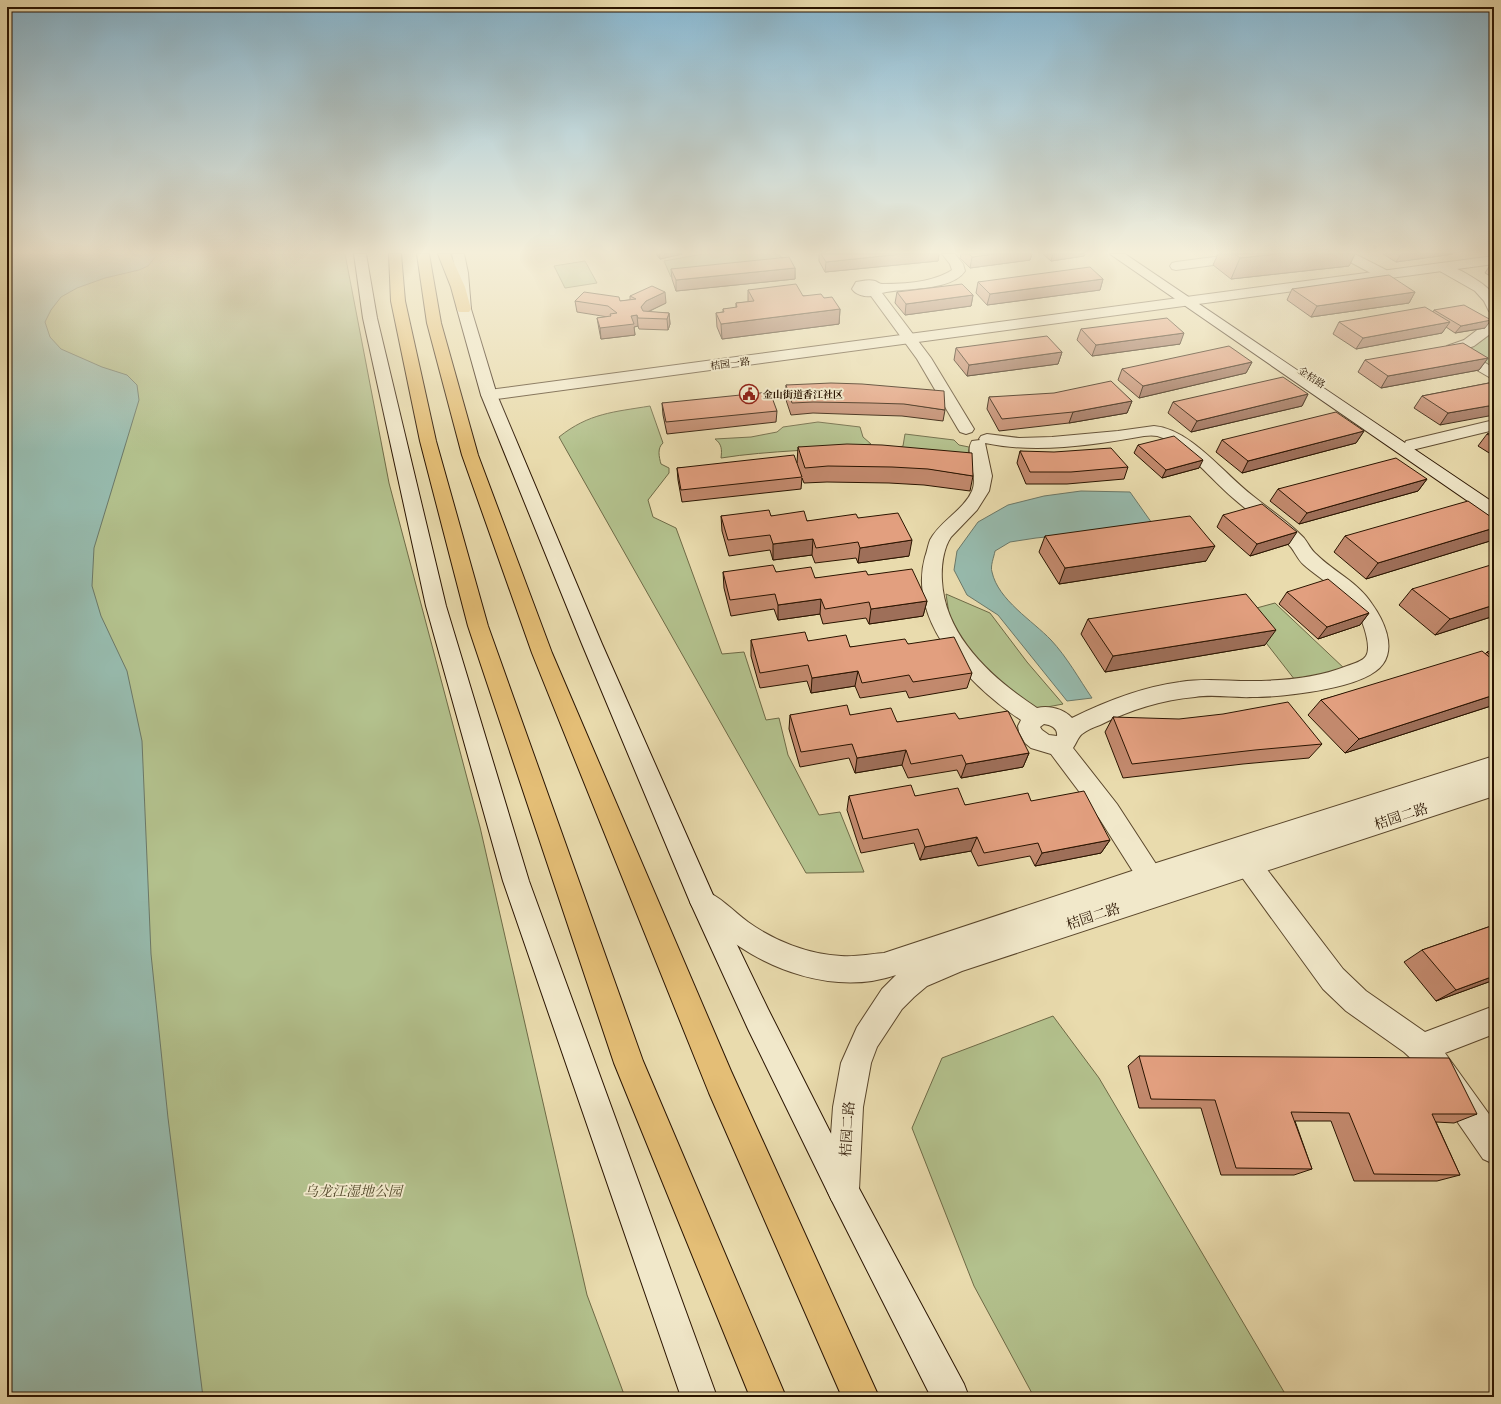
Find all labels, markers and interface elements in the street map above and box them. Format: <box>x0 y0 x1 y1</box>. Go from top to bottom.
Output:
street label: 桔园一路 <box>709 355 751 373</box>
street label: 金桔路 <box>1295 364 1328 392</box>
public building icon: 金山街道香江社区 <box>738 383 760 405</box>
place label: 金山街道香江社区 <box>763 388 843 402</box>
street label: 桔园二路 <box>1372 800 1431 835</box>
street label: 桔园二路 <box>1064 900 1123 935</box>
street label: 桔园二路 <box>837 1101 860 1158</box>
park label: 乌龙江湿地公园 <box>304 1183 404 1202</box>

